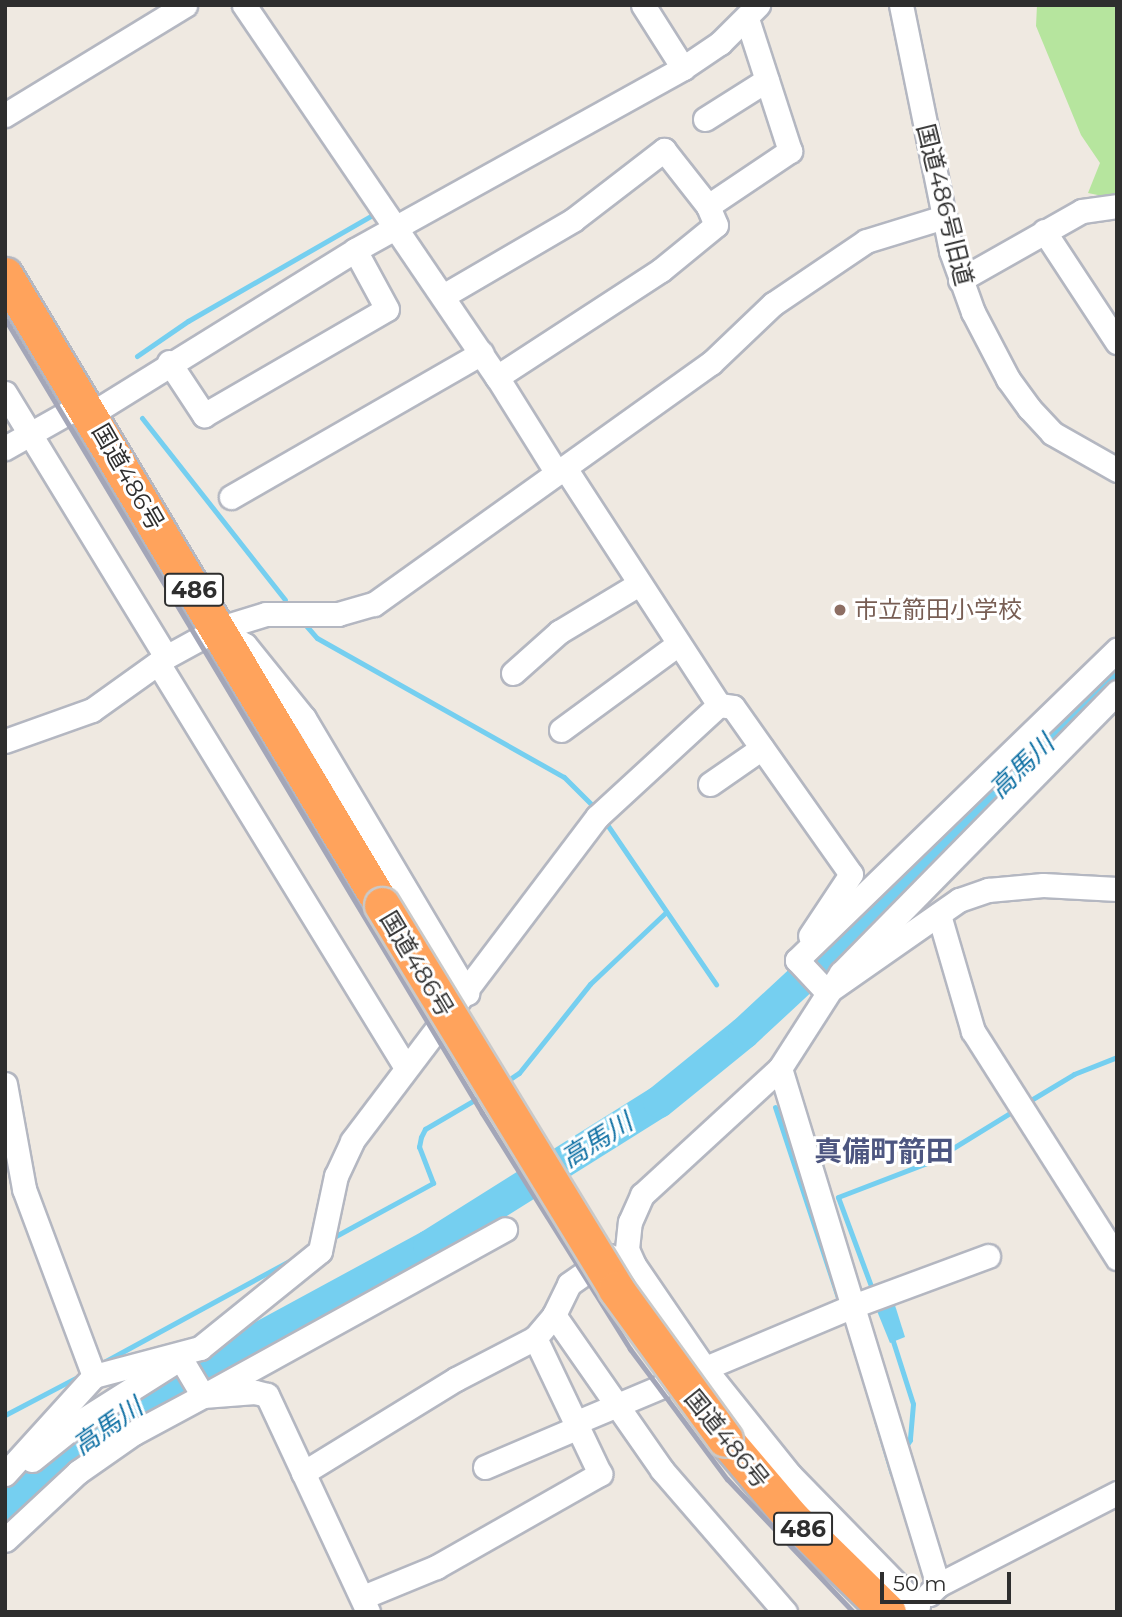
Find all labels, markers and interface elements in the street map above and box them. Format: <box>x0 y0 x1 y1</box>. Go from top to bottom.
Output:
street label: 国道486号旧道 <box>911 121 979 289</box>
street label: 国道486号 <box>86 419 170 535</box>
road number: 486 <box>162 570 226 610</box>
place label: 市立箭田小学校 <box>854 596 1022 624</box>
marker: 市立箭田小学校 <box>832 602 848 618</box>
water label: 高馬川 <box>983 729 1061 805</box>
street label: 国道486号 <box>374 906 460 1022</box>
water label: 高馬川 <box>556 1107 638 1175</box>
district label: 真備町箭田 <box>814 1134 954 1168</box>
street label: 国道486号 <box>679 1384 775 1494</box>
water label: 高馬川 <box>67 1392 149 1462</box>
road number: 486 <box>772 1510 834 1548</box>
scale bar <box>884 1558 1015 1602</box>
text: 50 m <box>893 1571 947 1596</box>

